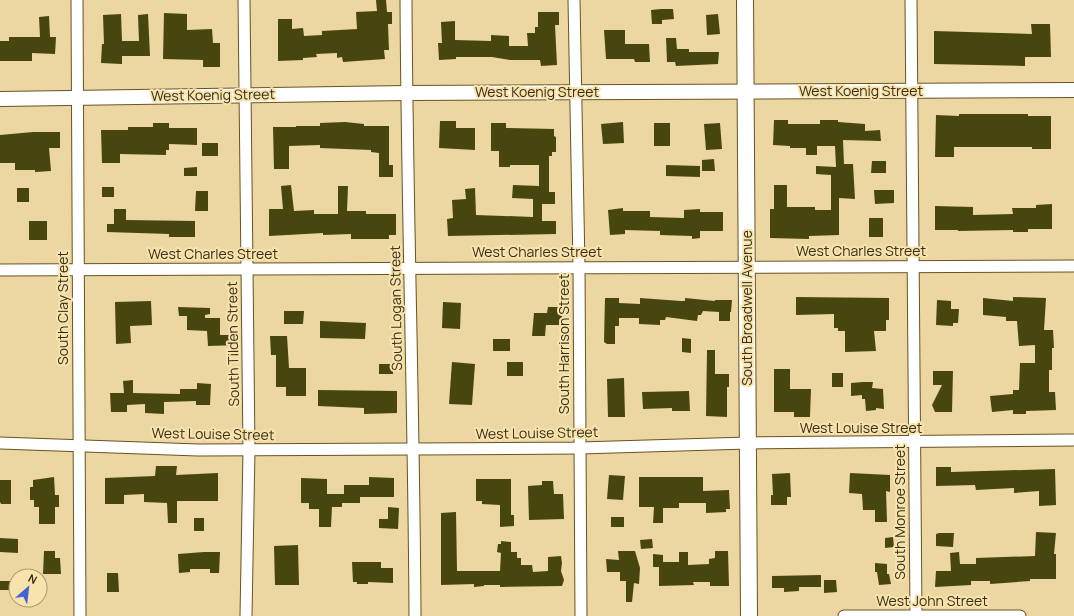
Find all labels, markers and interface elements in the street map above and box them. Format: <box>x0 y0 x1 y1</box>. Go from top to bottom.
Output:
street label: West Koenig Street <box>799 81 923 100</box>
street label: West Koenig Street <box>475 82 599 101</box>
street label: West Koenig Street <box>151 84 276 105</box>
street label: South Broadwell Avenue <box>737 230 756 386</box>
street label: West Charles Street <box>796 241 926 260</box>
street label: West Charles Street <box>472 242 602 261</box>
street label: West Charles Street <box>148 244 278 263</box>
street label: South Logan Street <box>385 245 406 371</box>
street label: South Clay Street <box>53 251 72 365</box>
street label: South Harrison Street <box>554 273 573 414</box>
street label: South Tilden Street <box>222 281 243 407</box>
street label: West Louise Street <box>800 418 923 437</box>
street label: West Louise Street <box>475 422 599 443</box>
street label: West Louise Street <box>152 423 275 444</box>
street label: South Monroe Street <box>890 444 909 580</box>
north arrow <box>8 568 48 608</box>
text: N <box>26 570 40 587</box>
street label: West John Street <box>876 591 988 610</box>

